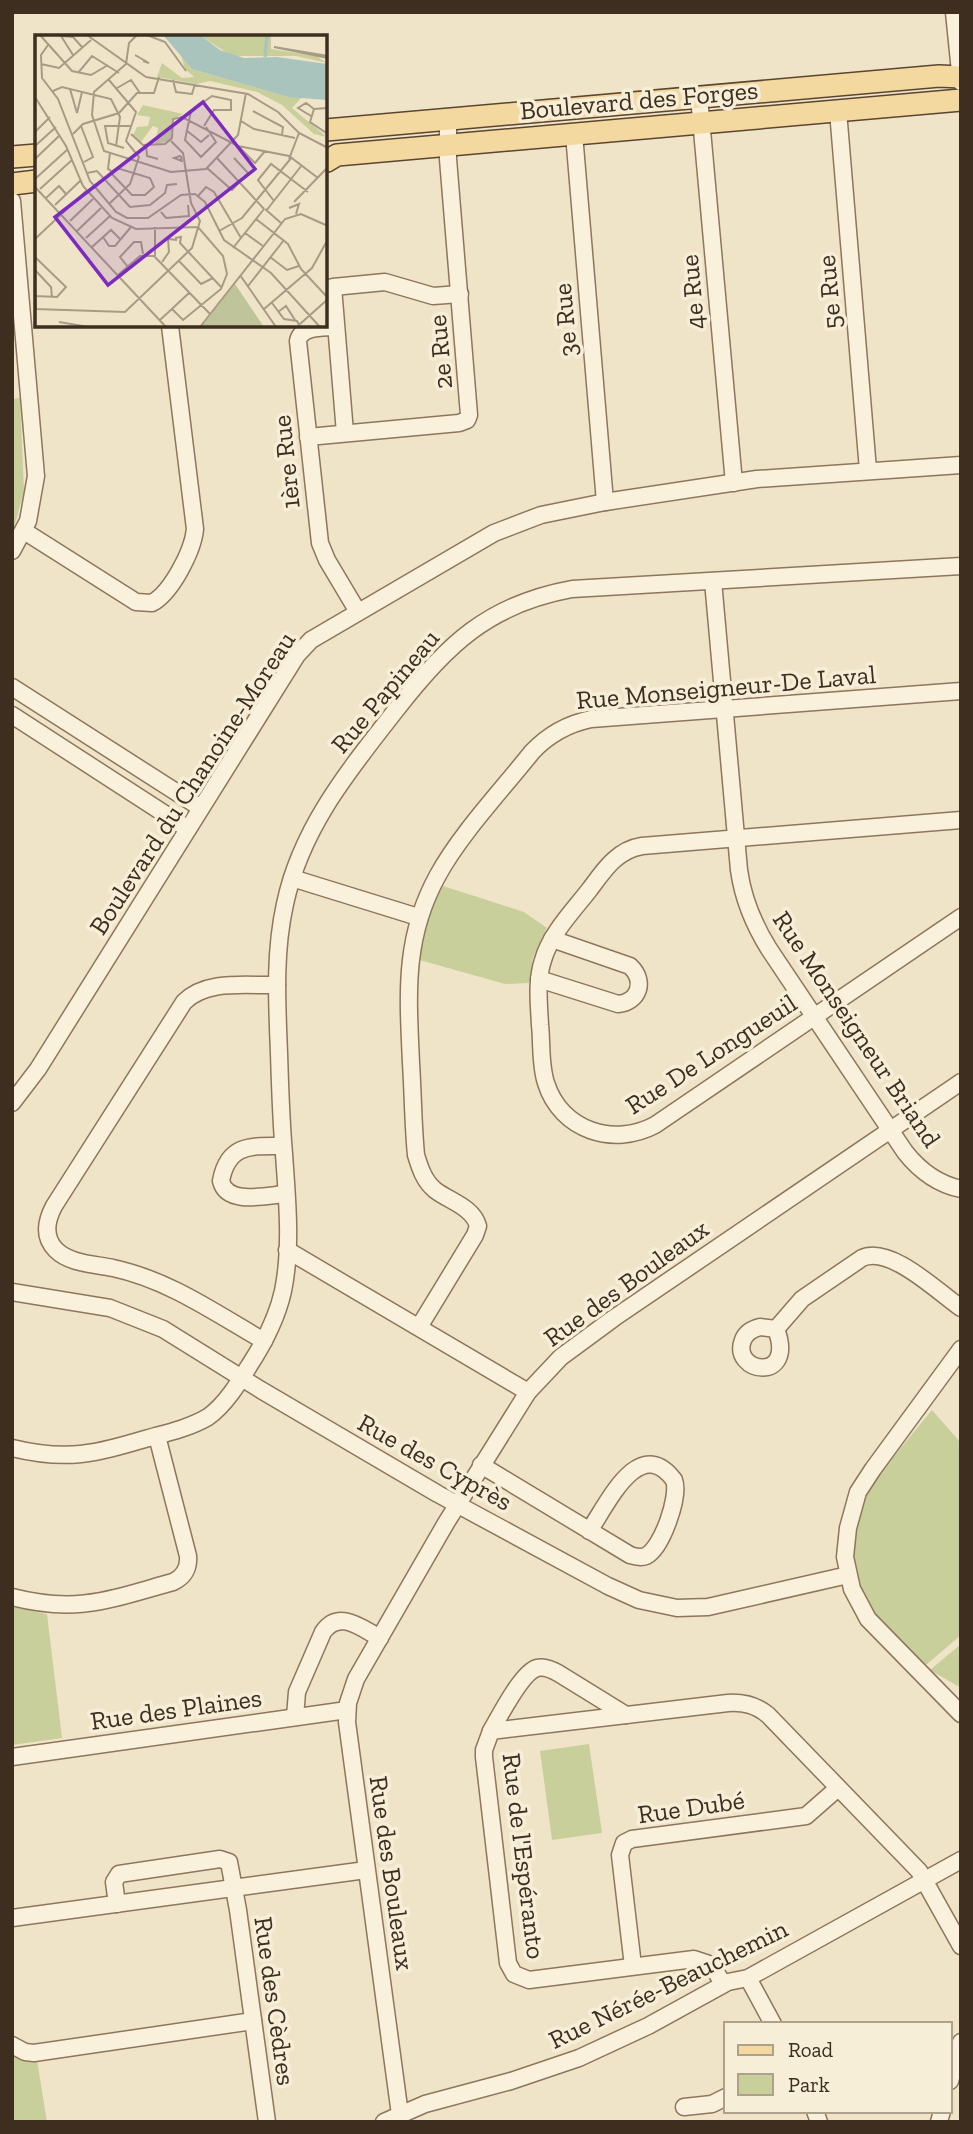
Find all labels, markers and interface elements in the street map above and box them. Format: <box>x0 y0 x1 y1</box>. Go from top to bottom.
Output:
inset map <box>35 35 327 327</box>
street label: Boulevard des Forges <box>519 74 759 126</box>
street label: 4e Rue <box>673 253 711 331</box>
street label: 5e Rue <box>810 254 848 330</box>
street label: 3e Rue <box>546 282 584 358</box>
street label: 2e Rue <box>421 314 459 390</box>
street label: 1ère Rue <box>265 414 307 510</box>
street label: Rue Papineau <box>324 622 446 759</box>
street label: Boulevard du Chanoine-Moreau <box>82 625 302 941</box>
street label: Rue Monseigneur-De Laval <box>575 658 877 716</box>
street label: Rue Monseigneur Briand <box>766 905 948 1153</box>
street label: Rue De Longueuil <box>619 987 803 1121</box>
street label: Rue des Bouleaux <box>537 1213 715 1353</box>
street label: Rue des Cyprès <box>352 1406 518 1518</box>
street label: Rue des Plaines <box>88 1681 264 1737</box>
street label: Rue de l'Espéranto <box>495 1751 553 1961</box>
street label: Rue des Bouleaux <box>363 1774 421 1972</box>
street label: Rue Dubé <box>635 1784 747 1830</box>
street label: Rue Nérée-Beauchemin <box>543 1912 793 2056</box>
street label: Rue des Cèdres <box>247 1914 303 2088</box>
legend <box>724 2022 952 2113</box>
text: Road <box>788 2037 834 2062</box>
text: Park <box>788 2072 830 2097</box>

